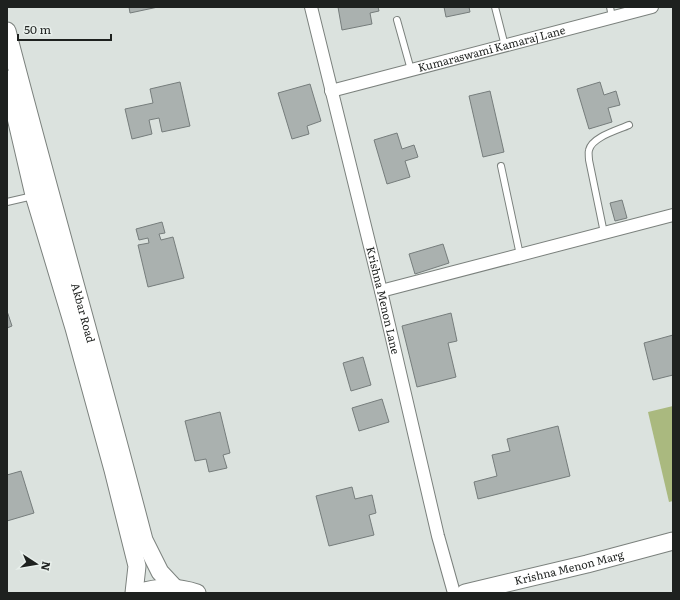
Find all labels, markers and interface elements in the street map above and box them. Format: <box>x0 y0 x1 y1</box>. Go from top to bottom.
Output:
scale bar <box>18 16 111 42</box>
text: 50 m <box>24 20 51 38</box>
street label: Kumaraswami Kamaraj Lane <box>416 21 567 75</box>
street label: Krishna Menon Lane <box>363 245 404 356</box>
street label: Akbar Road <box>68 281 100 345</box>
north arrow <box>16 544 56 584</box>
street label: Krishna Menon Marg <box>512 545 626 588</box>
text: N <box>38 560 56 572</box>

